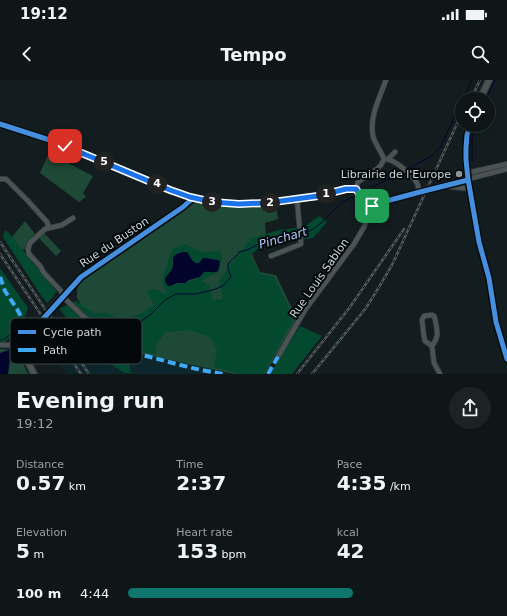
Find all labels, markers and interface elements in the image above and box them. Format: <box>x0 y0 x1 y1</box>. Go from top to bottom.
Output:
text: 19:12 <box>20 5 68 23</box>
icon: back <box>16 43 38 65</box>
icon: search <box>469 43 491 65</box>
text: Tempo <box>220 44 287 65</box>
map controls <box>455 92 495 132</box>
button: locate <box>455 92 495 132</box>
pin <box>48 129 82 163</box>
icon: check <box>54 135 76 157</box>
pin: 5 <box>94 152 114 172</box>
text: 5 <box>100 155 108 168</box>
place label: Librairie de l'Europe <box>341 168 451 181</box>
marker: Librairie de l'Europe <box>454 169 464 179</box>
pin: 4 <box>147 174 167 194</box>
text: 4 <box>153 177 161 190</box>
pin: 1 <box>316 184 336 204</box>
text: 1 <box>322 187 330 200</box>
pin <box>355 189 389 223</box>
pin: 3 <box>202 192 222 212</box>
pin: 2 <box>260 193 280 213</box>
text: 3 <box>208 195 216 208</box>
icon: arrive <box>361 195 383 217</box>
text: 2 <box>266 196 274 209</box>
street label: Rue du Buston <box>77 215 151 270</box>
water label: Pinchart <box>257 224 310 252</box>
street label: Rue Louis Sablon <box>287 236 352 320</box>
legend <box>10 318 142 364</box>
text: Cycle path <box>43 326 102 339</box>
text: Path <box>43 344 67 357</box>
button: share <box>449 387 491 429</box>
text: Evening run <box>16 388 165 413</box>
text: 19:12 <box>16 416 53 431</box>
text: Distance <box>16 458 64 471</box>
text: Time <box>176 458 203 471</box>
text: Pace <box>337 458 362 471</box>
text: 0.57 <box>16 471 65 495</box>
text: 2:37 <box>176 471 226 495</box>
text: 4:35 <box>337 471 386 495</box>
text: km <box>65 480 86 493</box>
text: /km <box>386 480 411 493</box>
text: Elevation <box>16 526 67 539</box>
text: Heart rate <box>176 526 233 539</box>
text: kcal <box>337 526 359 539</box>
text: 5 <box>16 539 30 563</box>
text: 153 <box>176 539 218 563</box>
text: 42 <box>337 539 365 563</box>
text: m <box>30 548 44 561</box>
text: bpm <box>218 548 246 561</box>
text: 100 m <box>16 586 61 601</box>
text: 4:44 <box>80 586 109 601</box>

